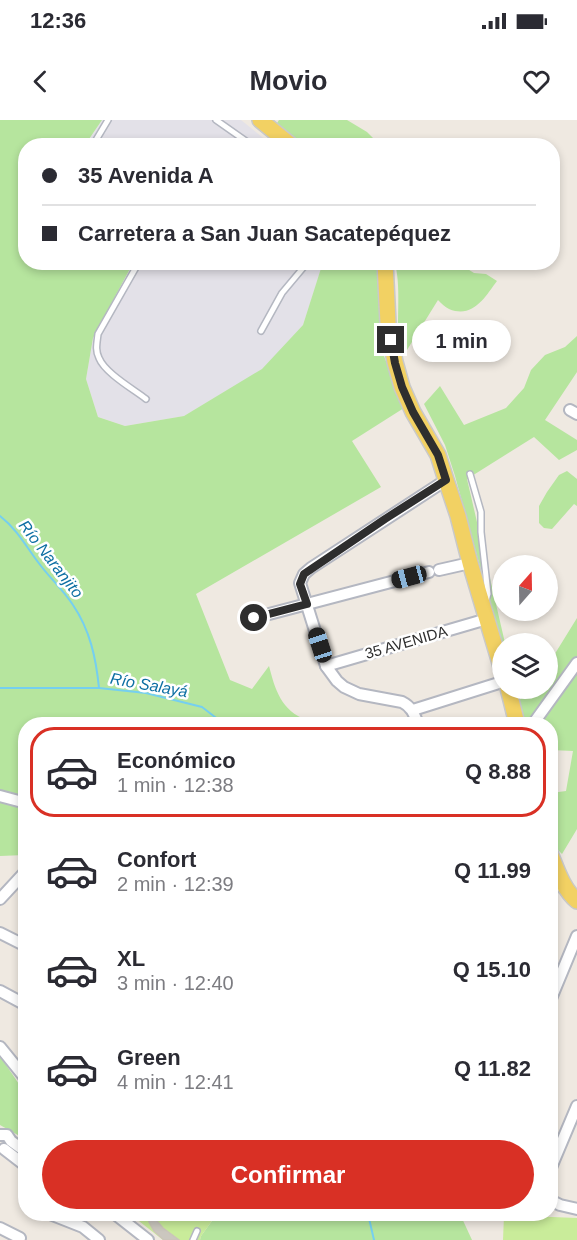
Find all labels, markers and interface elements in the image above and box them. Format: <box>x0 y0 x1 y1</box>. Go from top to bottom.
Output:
text: 12:36 <box>30 8 86 33</box>
icon: back <box>24 65 57 98</box>
icon: heart <box>520 65 553 98</box>
text: Movio <box>250 66 328 96</box>
text: 35 Avenida A <box>78 163 214 188</box>
text: Carretera a San Juan Sacatepéquez <box>78 221 451 246</box>
callout: 1 min <box>412 319 511 361</box>
route end <box>377 326 404 353</box>
text: 1 min <box>435 330 488 352</box>
water label: Río Naranjito <box>16 517 87 601</box>
north arrow <box>492 555 558 621</box>
map controls <box>492 555 558 699</box>
car <box>389 564 429 590</box>
route start <box>240 604 267 631</box>
street label: 35 AVENIDA <box>363 622 449 662</box>
car <box>306 625 334 665</box>
button: layers <box>492 633 558 699</box>
water label: Río Salayá <box>109 670 189 700</box>
icon: car <box>45 745 99 799</box>
text: Económico <box>117 748 236 773</box>
text: Q 8.88 <box>465 759 531 784</box>
text: 1 min · 12:38 <box>117 774 234 796</box>
icon: car <box>45 844 99 898</box>
text: Confort <box>117 847 196 872</box>
text: Q 11.99 <box>454 858 531 883</box>
text: 2 min · 12:39 <box>117 873 234 895</box>
icon: car <box>45 943 99 997</box>
text: XL <box>117 946 145 971</box>
text: Q 15.10 <box>453 957 531 982</box>
text: 3 min · 12:40 <box>117 972 234 994</box>
icon: car <box>45 1042 99 1096</box>
text: Green <box>117 1045 181 1070</box>
text: Q 11.82 <box>454 1056 531 1081</box>
text: 4 min · 12:41 <box>117 1071 234 1093</box>
button: Confirmar <box>42 1140 534 1209</box>

